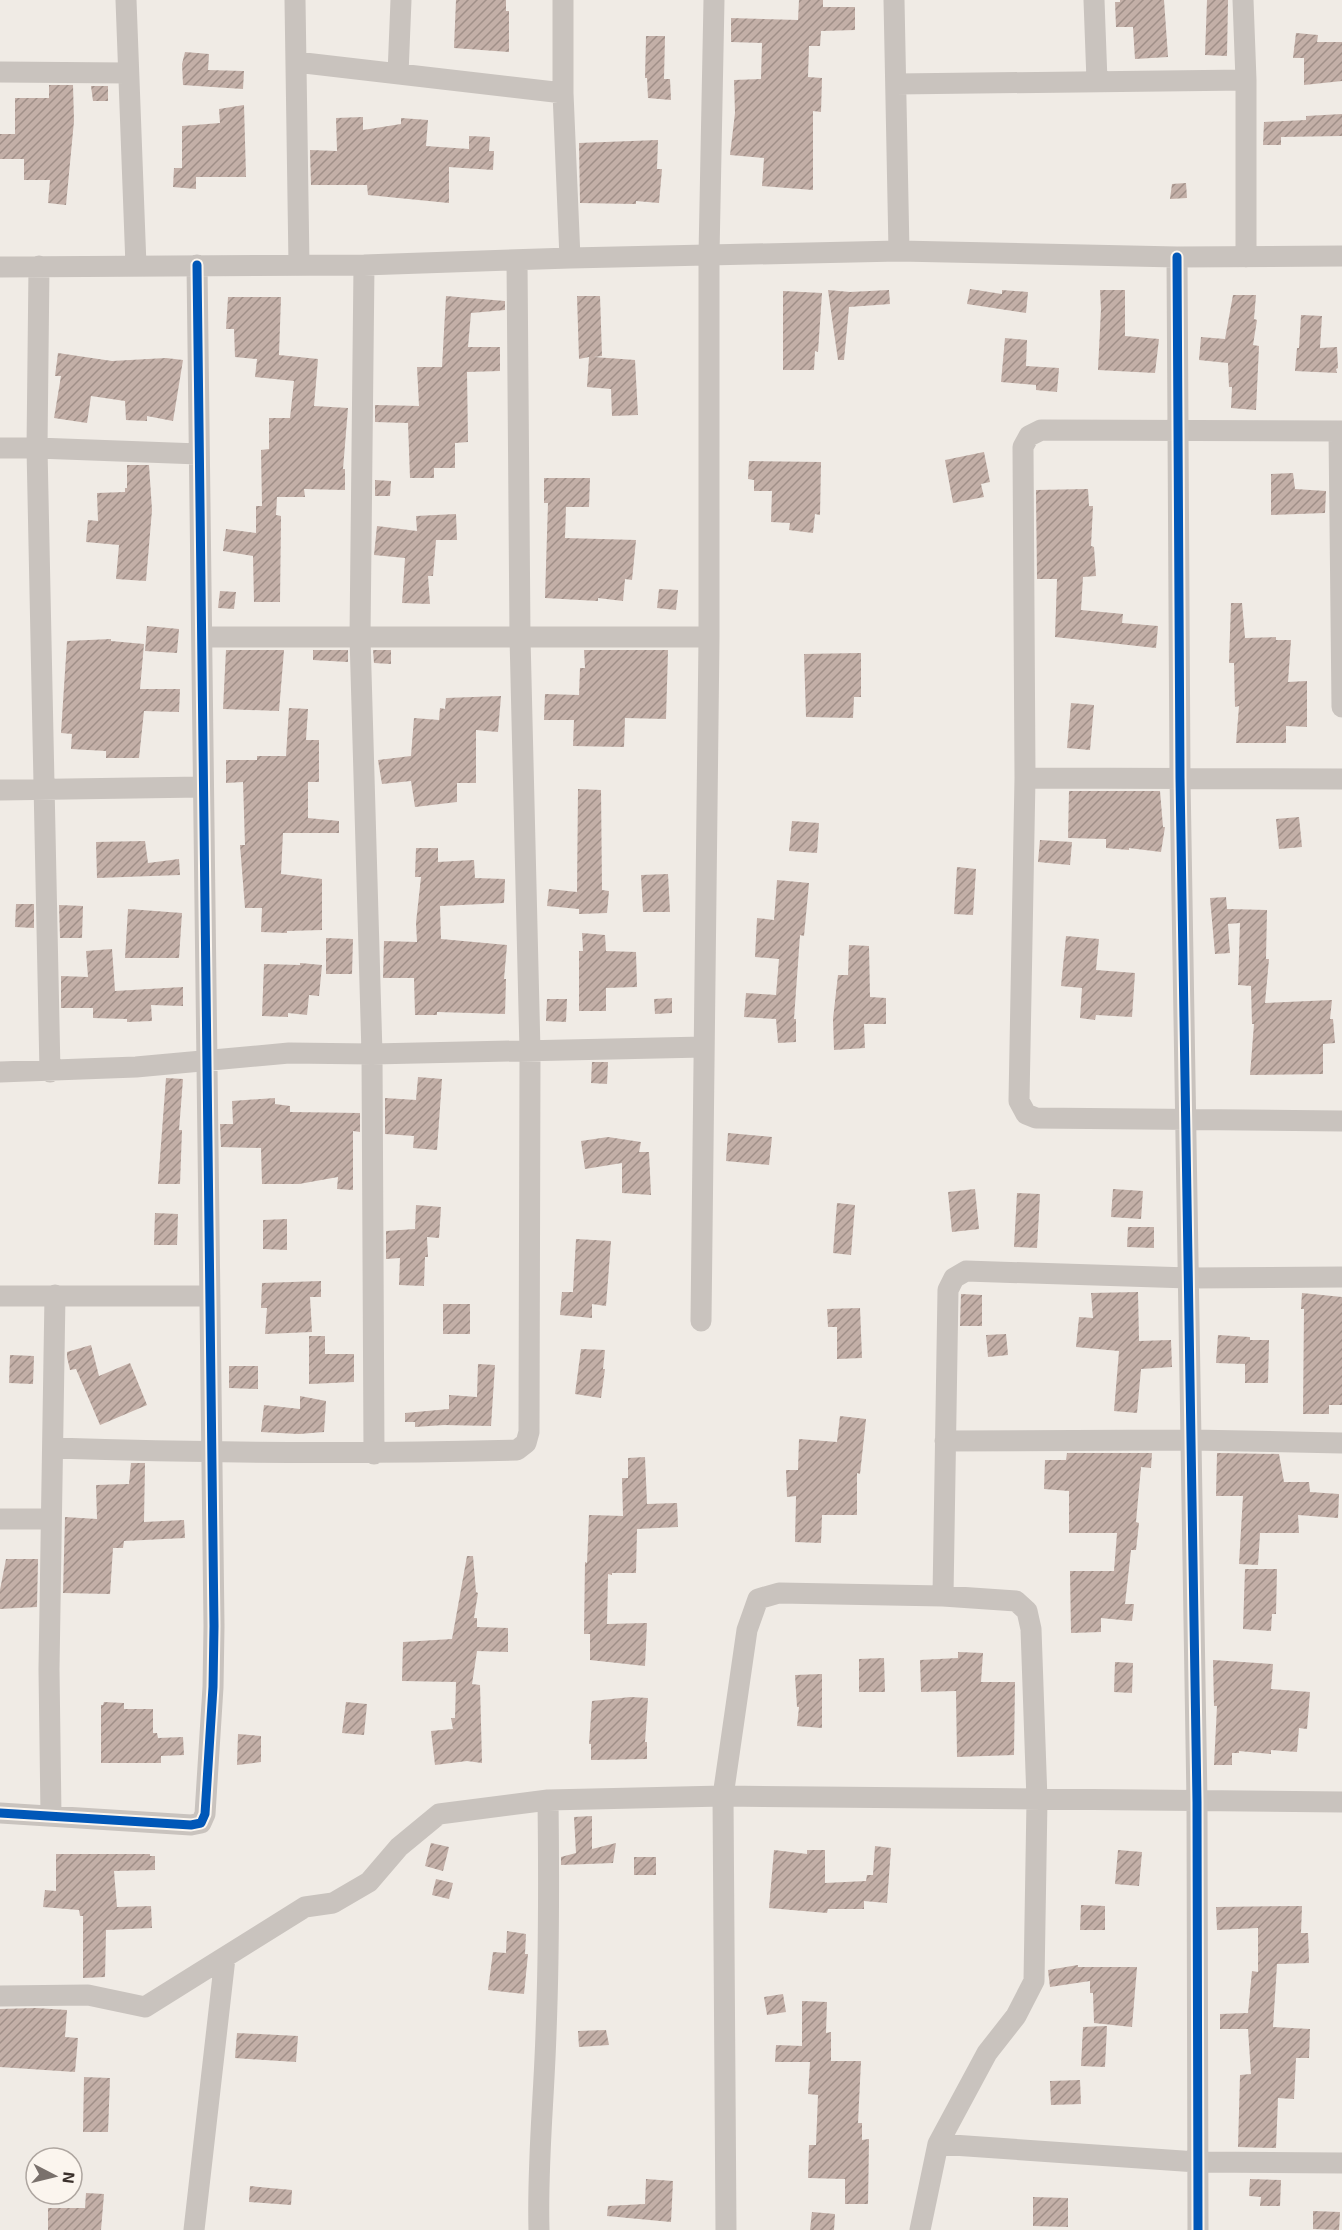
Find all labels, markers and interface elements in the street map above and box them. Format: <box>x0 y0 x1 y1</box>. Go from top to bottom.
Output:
north arrow <box>24 2146 84 2206</box>
text: N <box>59 2171 80 2185</box>

